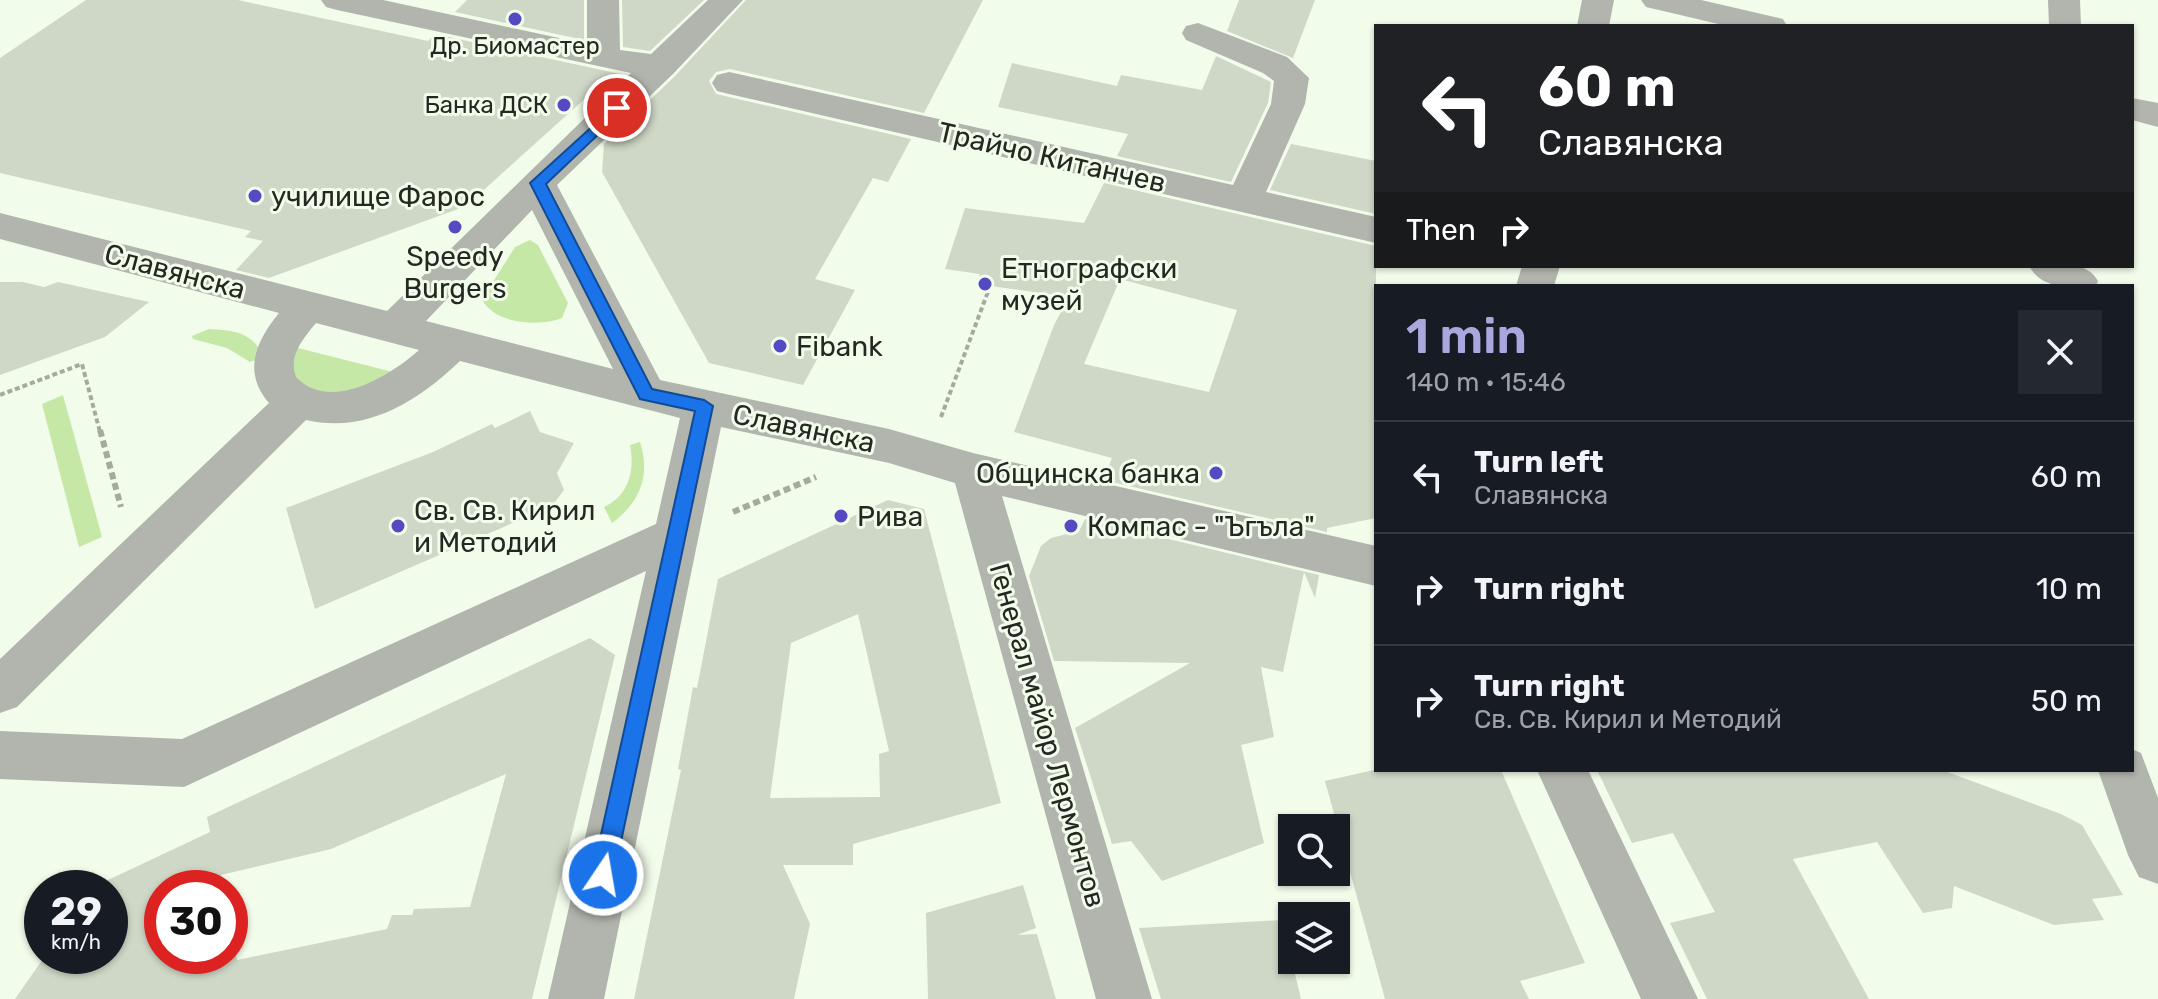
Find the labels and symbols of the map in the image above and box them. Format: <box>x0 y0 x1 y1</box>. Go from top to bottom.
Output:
marker: Др. Биомастер <box>506 10 524 28</box>
place label: Др. Биомастер <box>430 32 600 60</box>
pin <box>583 74 651 142</box>
place label: Банка ДСК <box>424 91 548 119</box>
marker: Банка ДСК <box>555 96 573 114</box>
street label: Трайчо Китанчев <box>935 115 1169 200</box>
place label: училище Фарос <box>271 180 485 213</box>
marker: училище Фарос <box>246 187 264 205</box>
marker: Speedy Burgers <box>446 218 464 236</box>
street label: Славянска <box>101 237 249 306</box>
place label: Speedy Burgers <box>403 240 507 305</box>
place label: Етнографски музей <box>1001 252 1177 317</box>
marker: Етнографски музей <box>976 275 994 293</box>
place label: Fibank <box>796 330 883 363</box>
marker: Fibank <box>771 337 789 355</box>
street label: Славянска <box>730 397 878 460</box>
place label: Общинска банка <box>976 457 1200 490</box>
marker: Общинска банка <box>1207 464 1225 482</box>
place label: Св. Св. Кирил и Методий <box>414 494 596 559</box>
place label: Рива <box>857 500 923 533</box>
marker: Рива <box>832 507 850 525</box>
place label: Компас - "Ъгъла" <box>1087 510 1315 543</box>
marker: Св. Св. Кирил и Методий <box>389 517 407 535</box>
marker: Компас - "Ъгъла" <box>1062 517 1080 535</box>
street label: Генерал майор Лермонтов <box>983 559 1113 911</box>
position arrow <box>561 833 645 917</box>
speed limit sign: 30 <box>144 870 248 974</box>

